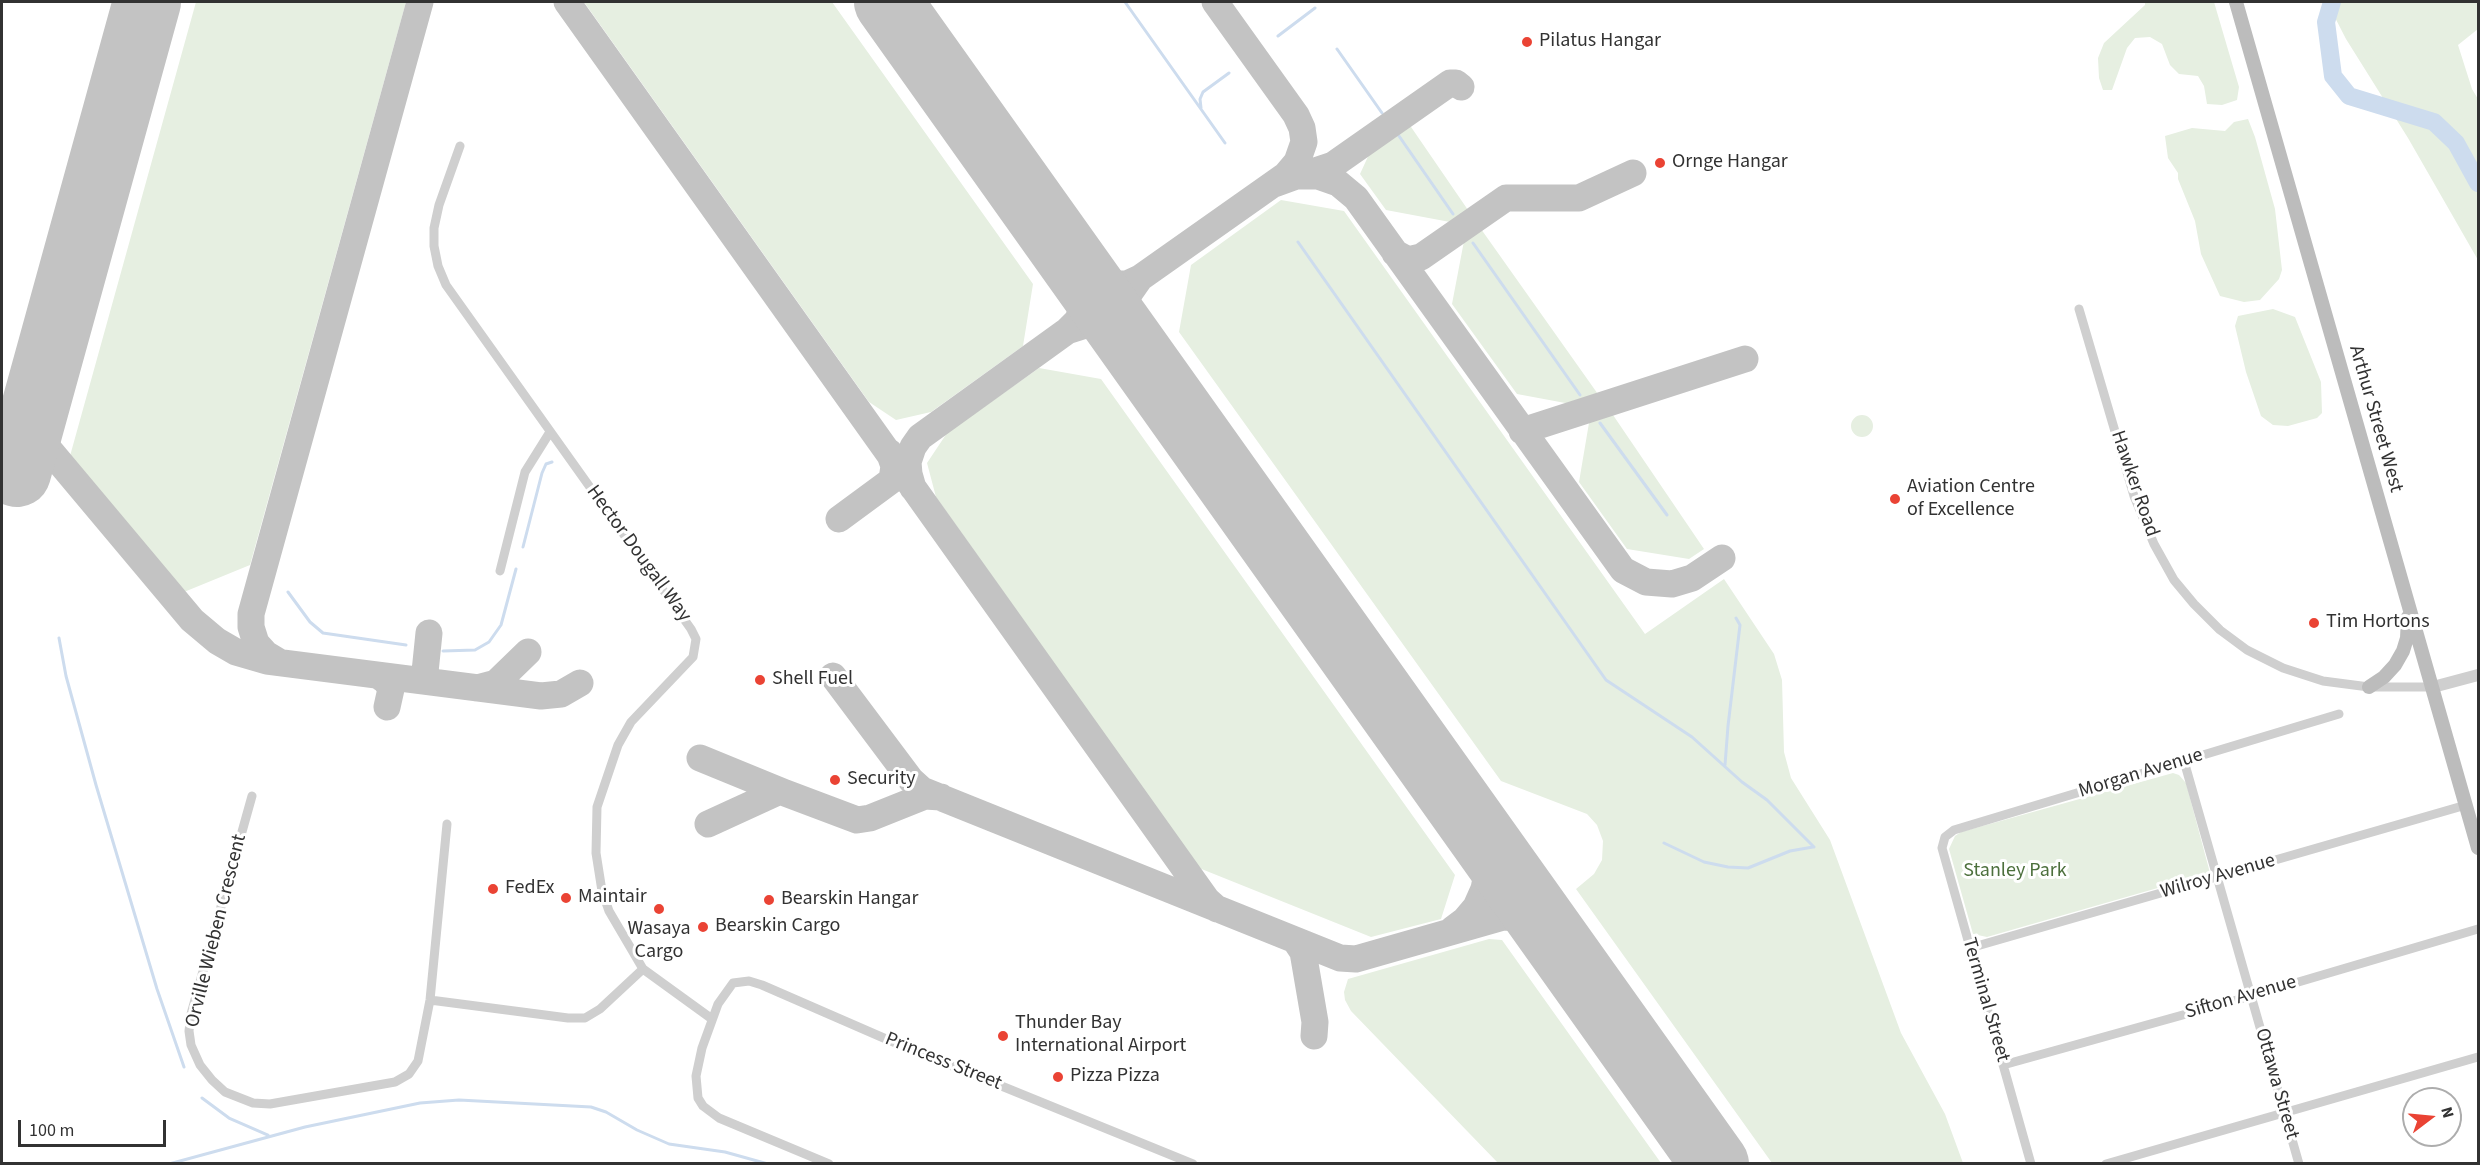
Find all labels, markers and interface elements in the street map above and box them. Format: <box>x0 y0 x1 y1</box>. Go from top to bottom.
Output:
place label: Pilatus Hangar <box>1539 30 1661 54</box>
marker: Pilatus Hangar <box>1520 35 1534 49</box>
place label: Ornge Hangar <box>1672 151 1788 175</box>
marker: Ornge Hangar <box>1653 156 1667 170</box>
street label: Arthur Street West <box>2343 343 2407 495</box>
street label: Hawker Road <box>2105 428 2163 540</box>
place label: Aviation Centre of Excellence <box>1907 476 2035 523</box>
street label: Hector Dougall Way <box>580 481 696 627</box>
marker: Aviation Centre of Excellence <box>1888 492 1902 506</box>
place label: Tim Hortons <box>2326 611 2430 635</box>
marker: Tim Hortons <box>2307 616 2321 630</box>
place label: Shell Fuel <box>772 668 853 692</box>
marker: Shell Fuel <box>753 673 767 687</box>
street label: Morgan Avenue <box>2076 744 2206 804</box>
place label: Security <box>847 768 916 792</box>
marker: Security <box>828 773 842 787</box>
street label: Orville Wieben Crescent <box>181 832 253 1030</box>
street label: Wilroy Avenue <box>2158 849 2278 905</box>
park label: Stanley Park <box>1963 860 2067 884</box>
place label: FedEx <box>505 877 554 901</box>
marker: FedEx <box>486 882 500 896</box>
place label: Maintair <box>578 886 647 910</box>
place label: Bearskin Hangar <box>781 888 918 912</box>
marker: Maintair <box>559 891 573 905</box>
marker: Bearskin Hangar <box>762 893 776 907</box>
marker: Wasaya Cargo <box>652 902 666 916</box>
place label: Bearskin Cargo <box>715 915 840 939</box>
place label: Wasaya Cargo <box>628 918 690 965</box>
marker: Bearskin Cargo <box>696 920 710 934</box>
street label: Terminal Street <box>1956 935 2014 1065</box>
street label: Sifton Avenue <box>2183 971 2299 1025</box>
place label: Thunder Bay International Airport <box>1015 1012 1186 1059</box>
street label: Ottawa Street <box>2249 1026 2303 1142</box>
street label: Princess Street <box>881 1028 1005 1096</box>
marker: Thunder Bay International Airport <box>996 1029 1010 1043</box>
place label: Pizza Pizza <box>1070 1065 1160 1089</box>
marker: Pizza Pizza <box>1051 1070 1065 1084</box>
north arrow <box>2402 1087 2462 1147</box>
text: N <box>2435 1104 2459 1121</box>
scale bar <box>21 1108 170 1146</box>
text: 100 m <box>29 1118 74 1143</box>

